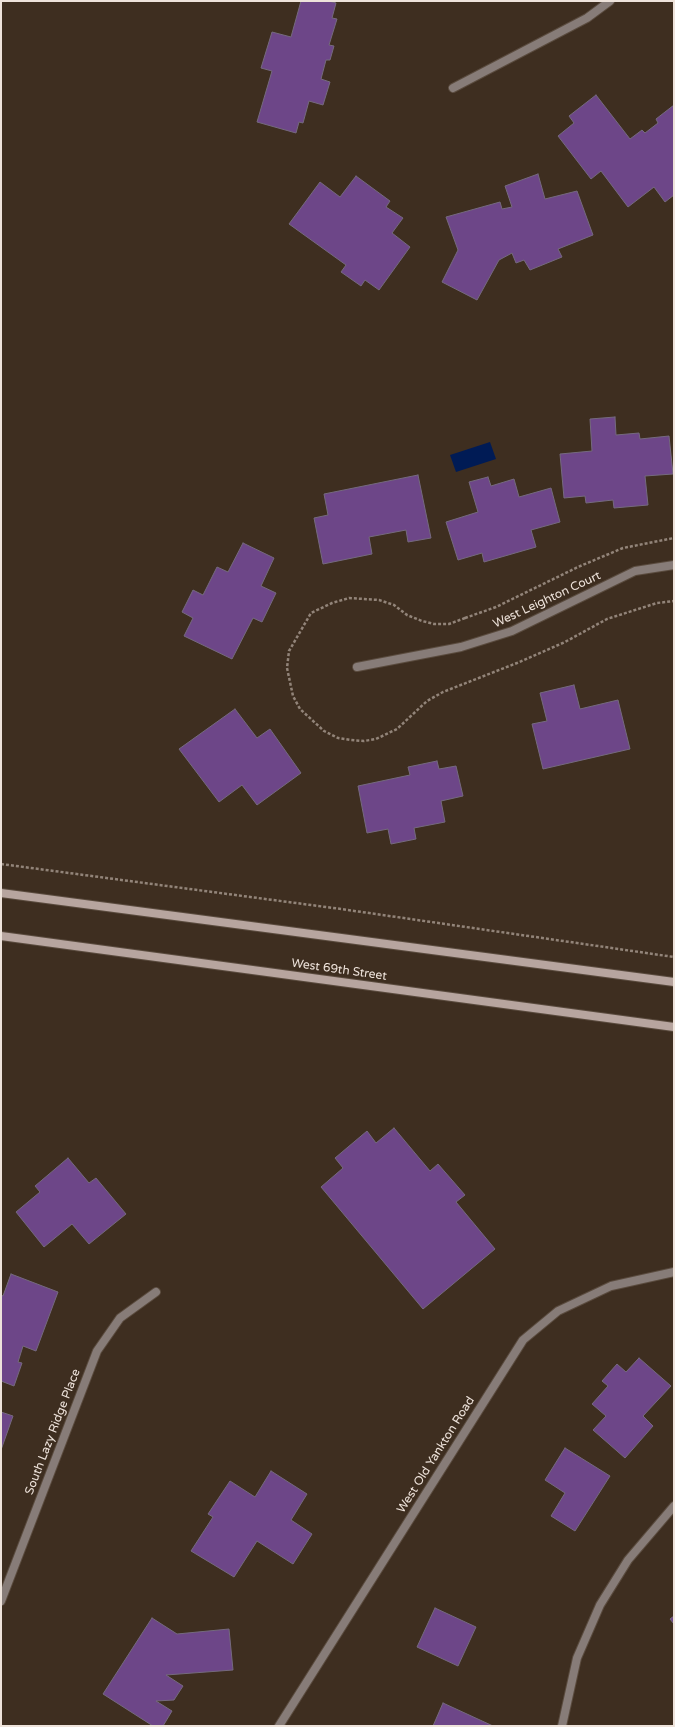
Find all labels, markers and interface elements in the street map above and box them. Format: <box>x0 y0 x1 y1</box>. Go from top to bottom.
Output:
street label: West Leighton Court <box>491 569 603 631</box>
street label: West 69th Street <box>290 956 388 984</box>
street label: South Lazy Ridge Place <box>22 1367 84 1497</box>
street label: West Old Yankton Road <box>394 1394 478 1516</box>

